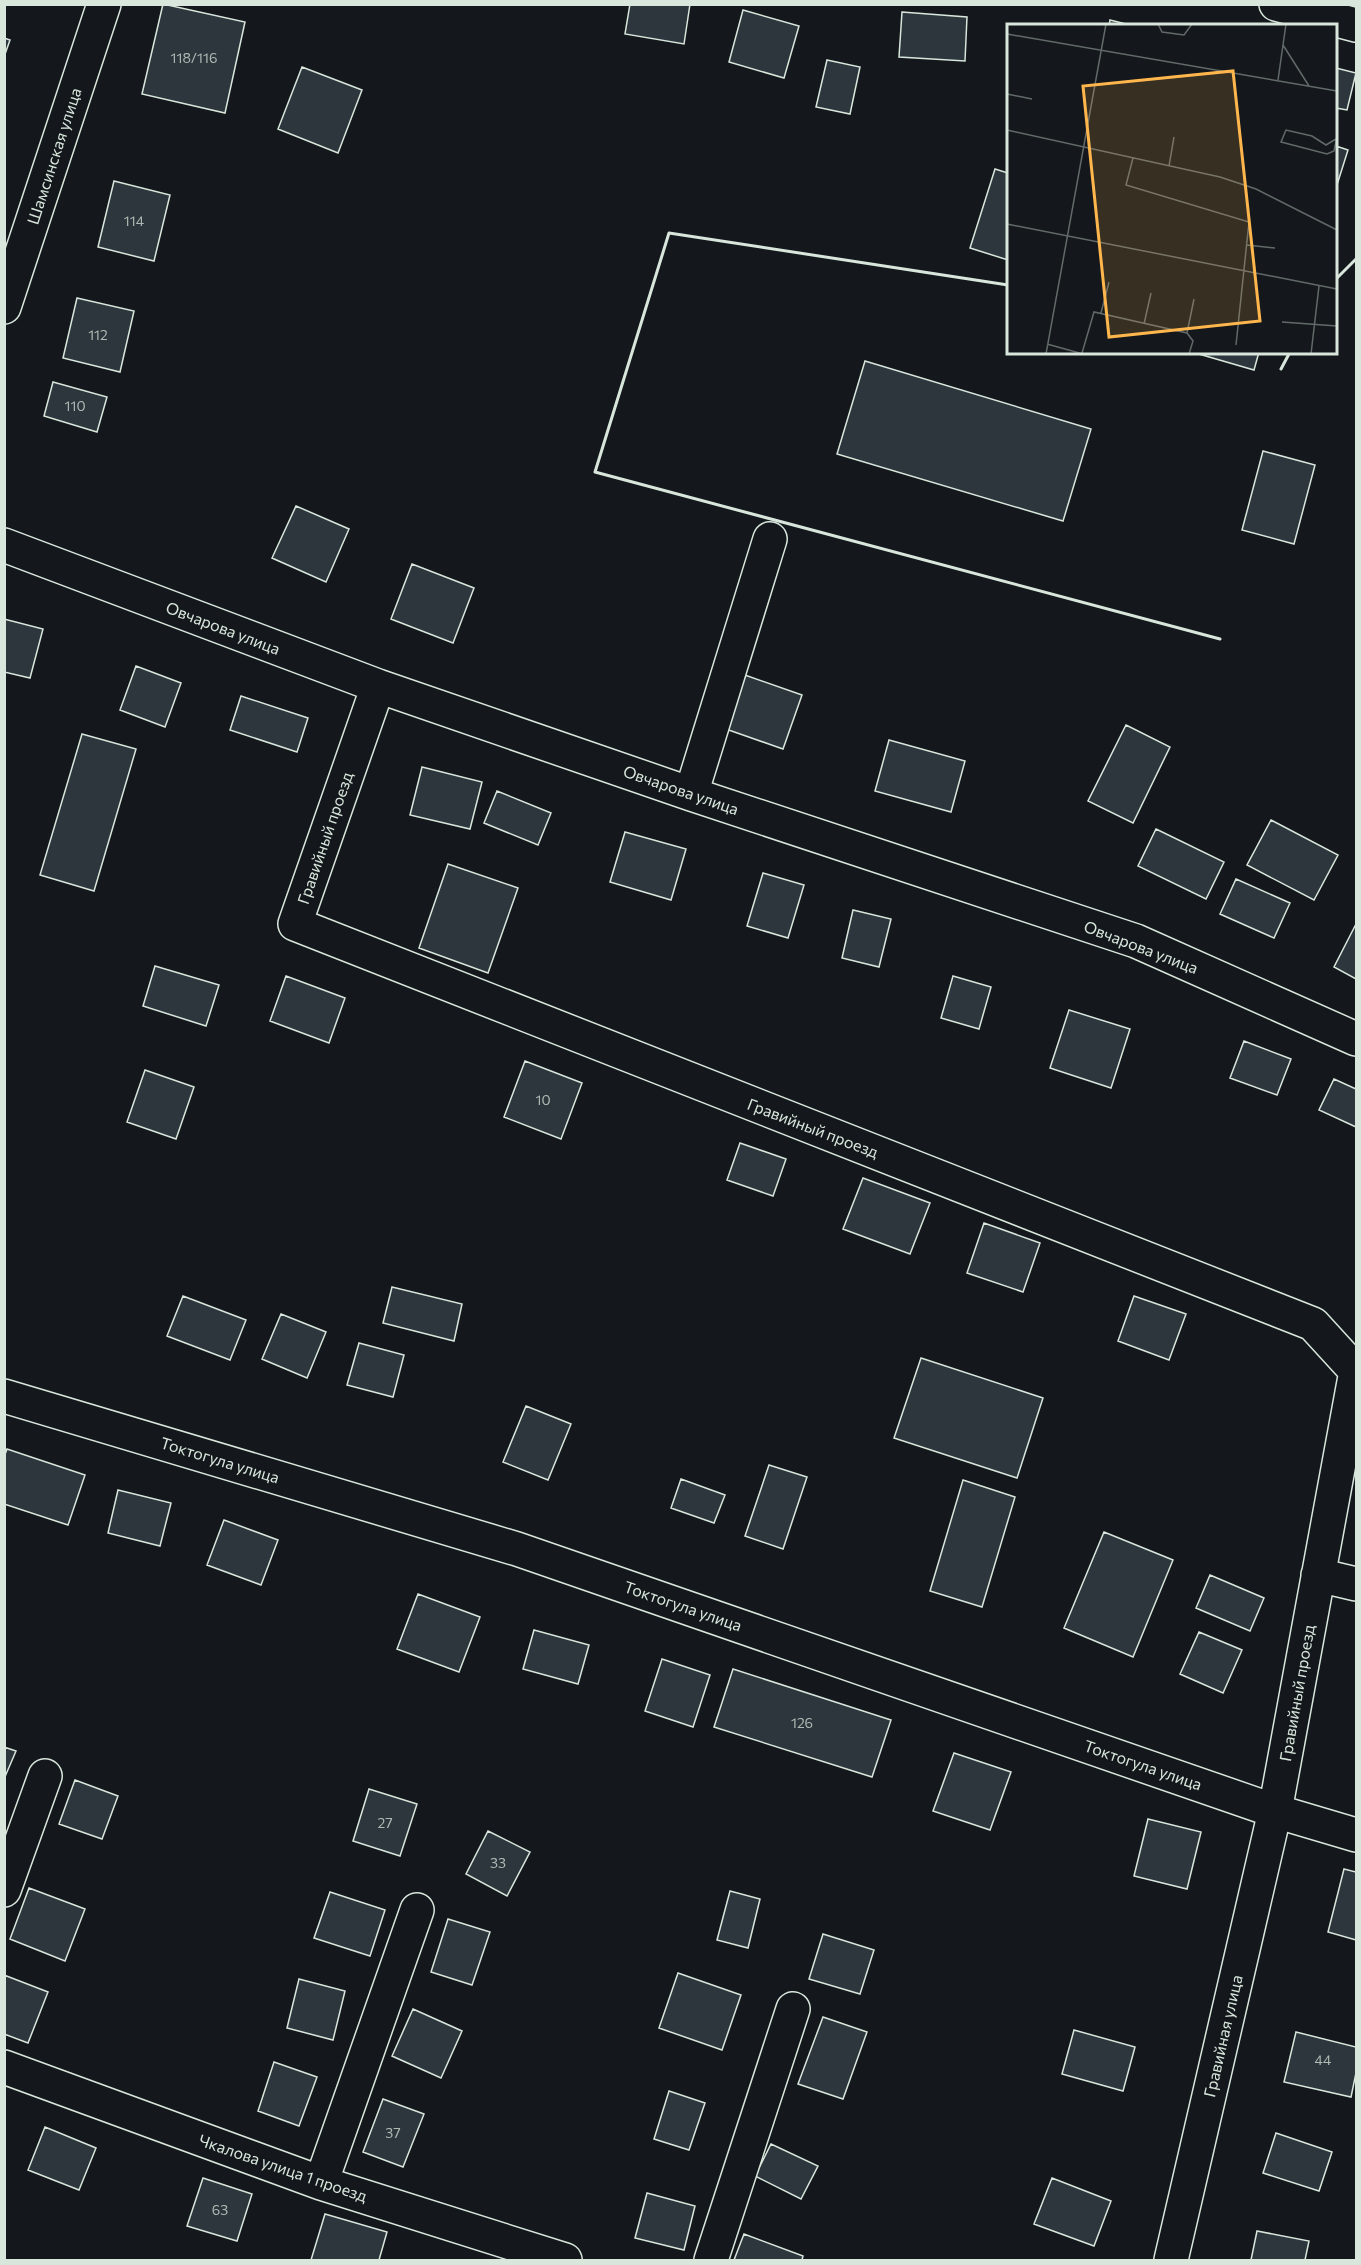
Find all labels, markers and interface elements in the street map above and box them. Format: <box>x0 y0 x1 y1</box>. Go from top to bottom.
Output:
inset map <box>1007 24 1337 354</box>
house number: 118/116 <box>171 49 217 66</box>
street label: Шамсинская улица <box>22 85 85 227</box>
house number: 114 <box>124 212 145 229</box>
house number: 112 <box>88 326 108 343</box>
house number: 110 <box>64 397 86 414</box>
street label: Овчарова улица <box>163 597 283 658</box>
street label: Овчарова улица <box>621 761 741 818</box>
street label: Гравийный проезд <box>293 769 356 907</box>
street label: Овчарова улица <box>1081 916 1201 977</box>
house number: 10 <box>535 1091 551 1108</box>
street label: Гравийный проезд <box>745 1094 882 1161</box>
street label: Токтогула улица <box>158 1432 282 1487</box>
street label: Токтогула улица <box>622 1576 745 1635</box>
street label: Гравийный проезд <box>1275 1622 1318 1763</box>
house number: 126 <box>791 1714 813 1731</box>
street label: Токтогула улица <box>1082 1735 1205 1794</box>
house number: 27 <box>377 1814 393 1831</box>
house number: 33 <box>490 1854 506 1871</box>
street label: Гравийная улица <box>1199 1973 1246 2099</box>
house number: 44 <box>1315 2051 1332 2068</box>
house number: 37 <box>385 2124 401 2141</box>
street label: Чкалова улица 1 проезд <box>197 2130 370 2205</box>
house number: 63 <box>212 2201 228 2218</box>

